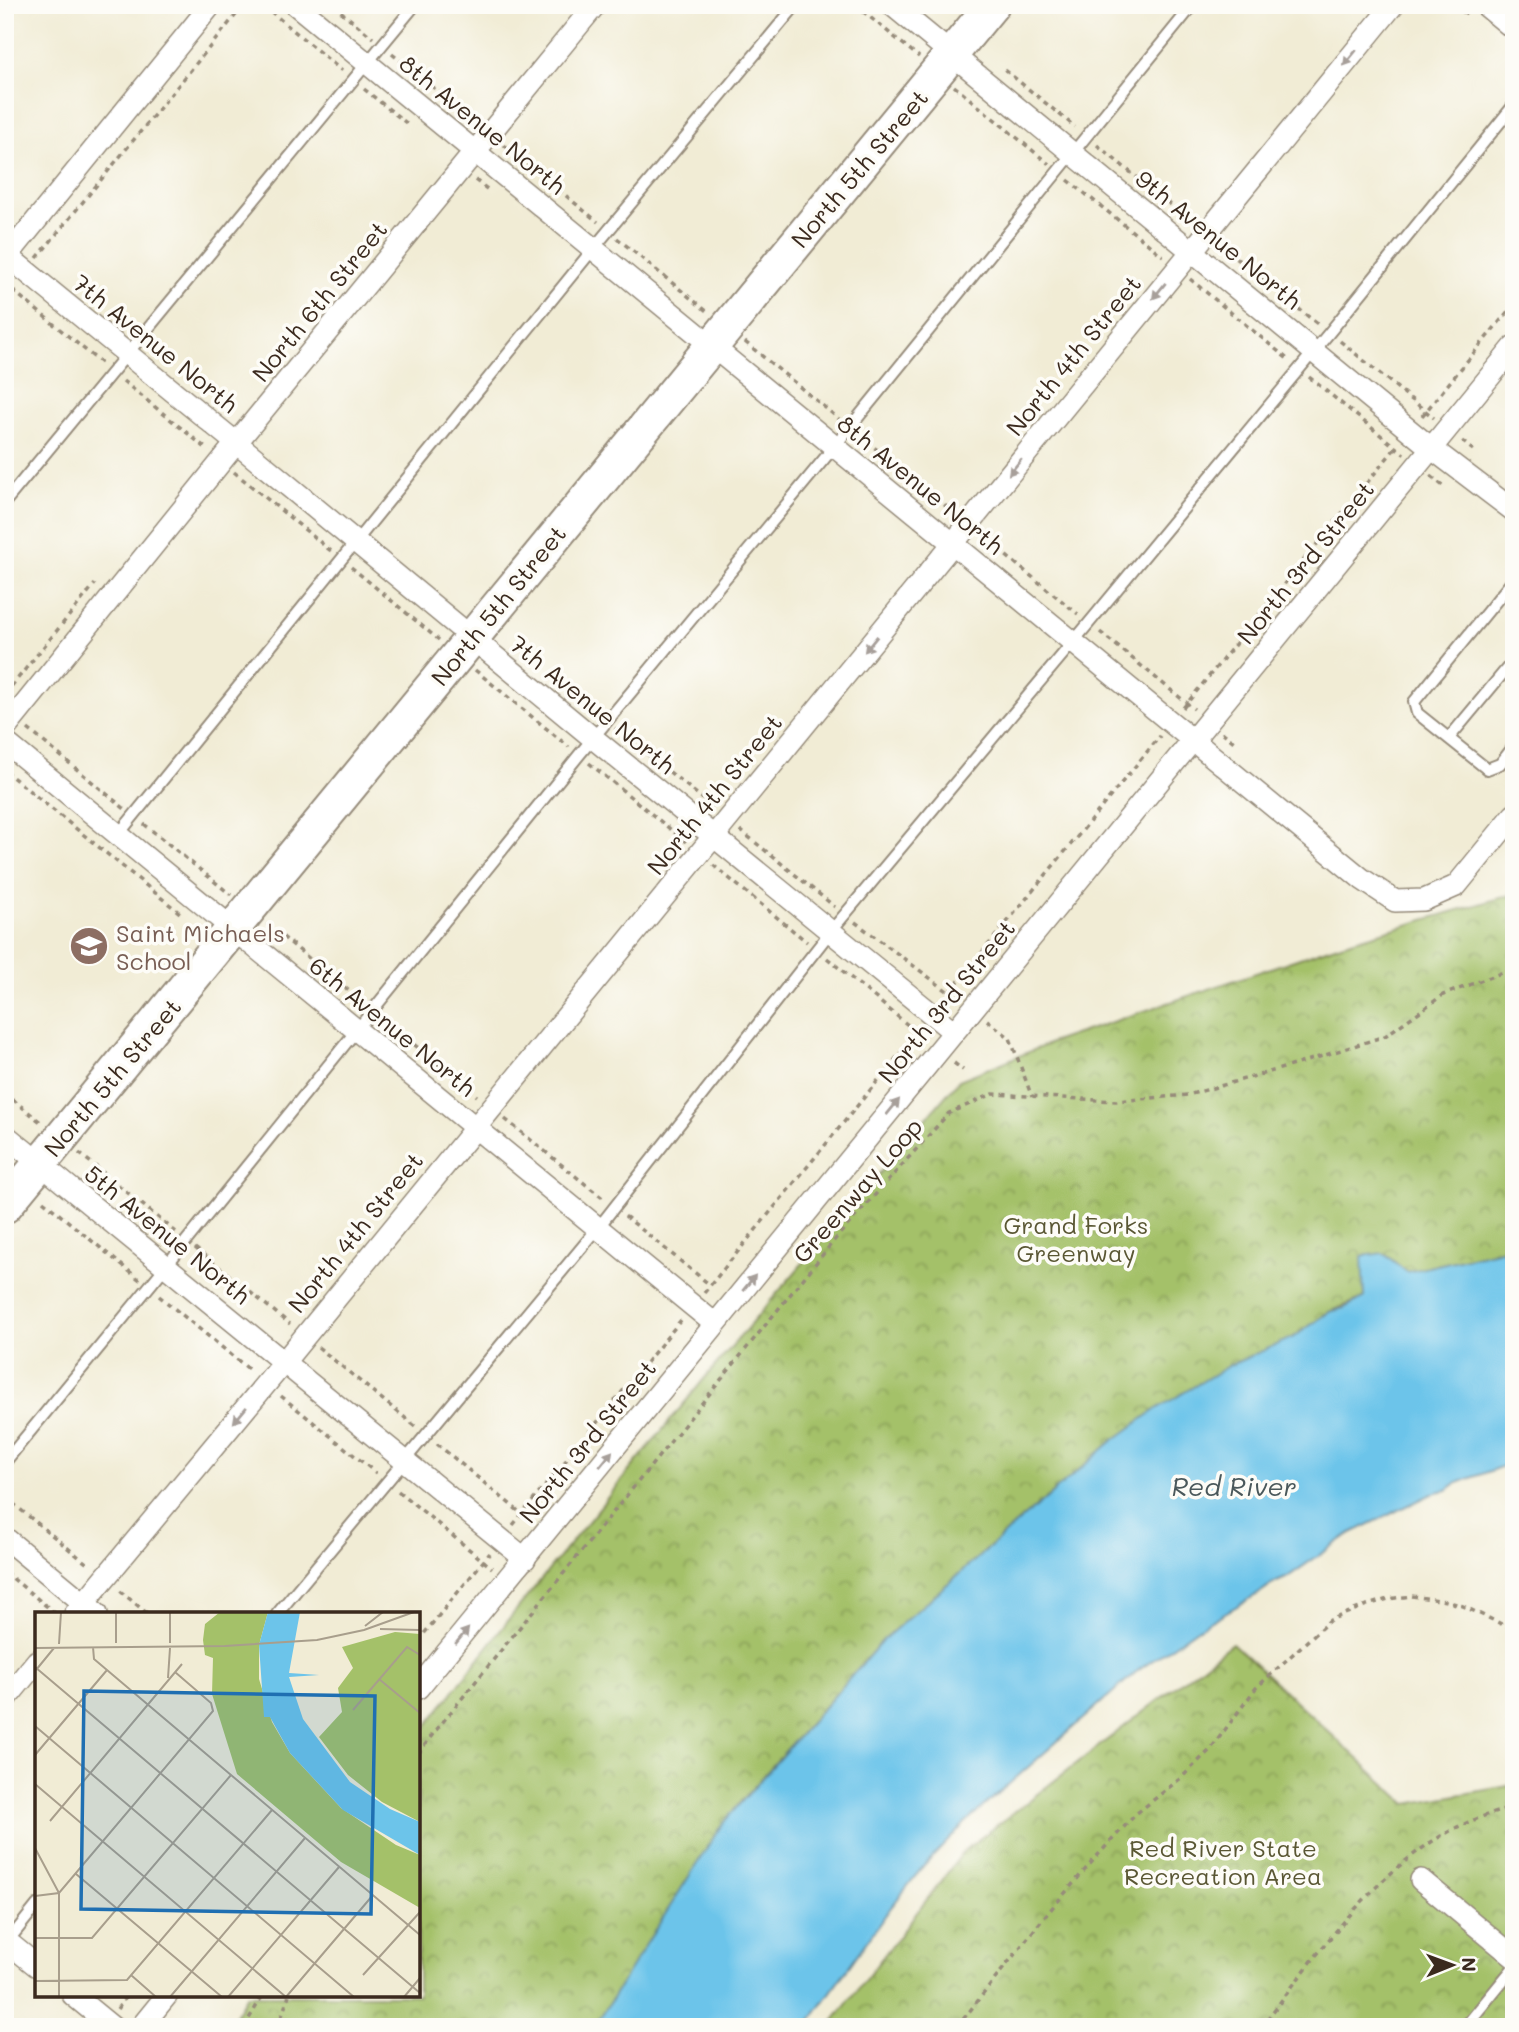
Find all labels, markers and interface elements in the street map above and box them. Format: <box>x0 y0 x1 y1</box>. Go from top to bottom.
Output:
street label: 8th Avenue North <box>394 47 572 201</box>
one-way arrow <box>1342 49 1357 67</box>
street label: North 5th Street <box>784 82 934 254</box>
street label: 9th Avenue North <box>1130 163 1308 315</box>
street label: North 6th Street <box>245 214 393 388</box>
street label: 7th Avenue North <box>67 267 245 419</box>
street label: North 4th Street <box>999 268 1147 442</box>
one-way arrow <box>1152 283 1167 300</box>
street label: 8th Avenue North <box>832 407 1010 561</box>
one-way arrow <box>1008 459 1023 476</box>
street label: North 3rd Street <box>1230 474 1380 650</box>
street label: North 5th Street <box>424 518 572 692</box>
street label: 7th Avenue North <box>504 628 682 780</box>
one-way arrow <box>864 635 879 652</box>
street label: North 4th Street <box>640 707 788 881</box>
street label: North 3rd Street <box>871 913 1021 1089</box>
place label: Saint Michaels School <box>116 917 285 976</box>
school or university icon: Saint Michaels School <box>68 925 110 967</box>
street label: 6th Avenue North <box>304 949 482 1103</box>
street label: North 5th Street <box>37 991 187 1163</box>
one-way arrow <box>885 1098 900 1115</box>
street label: Greenway Loop <box>785 1111 929 1269</box>
street label: North 4th Street <box>281 1145 429 1319</box>
street label: 5th Avenue North <box>79 1158 257 1310</box>
park label: Grand Forks Greenway <box>1003 1209 1149 1268</box>
one-way arrow <box>741 1274 756 1291</box>
street label: North 3rd Street <box>512 1353 662 1529</box>
one-way arrow <box>233 1406 248 1423</box>
one-way arrow <box>598 1451 613 1469</box>
water label: Red River <box>1171 1469 1297 1503</box>
inset map <box>35 1612 420 1997</box>
one-way arrow <box>454 1627 469 1644</box>
park label: Red River State Recreation Area <box>1124 1832 1322 1891</box>
north arrow <box>1418 1930 1488 2000</box>
text: N <box>1457 1957 1482 1972</box>

